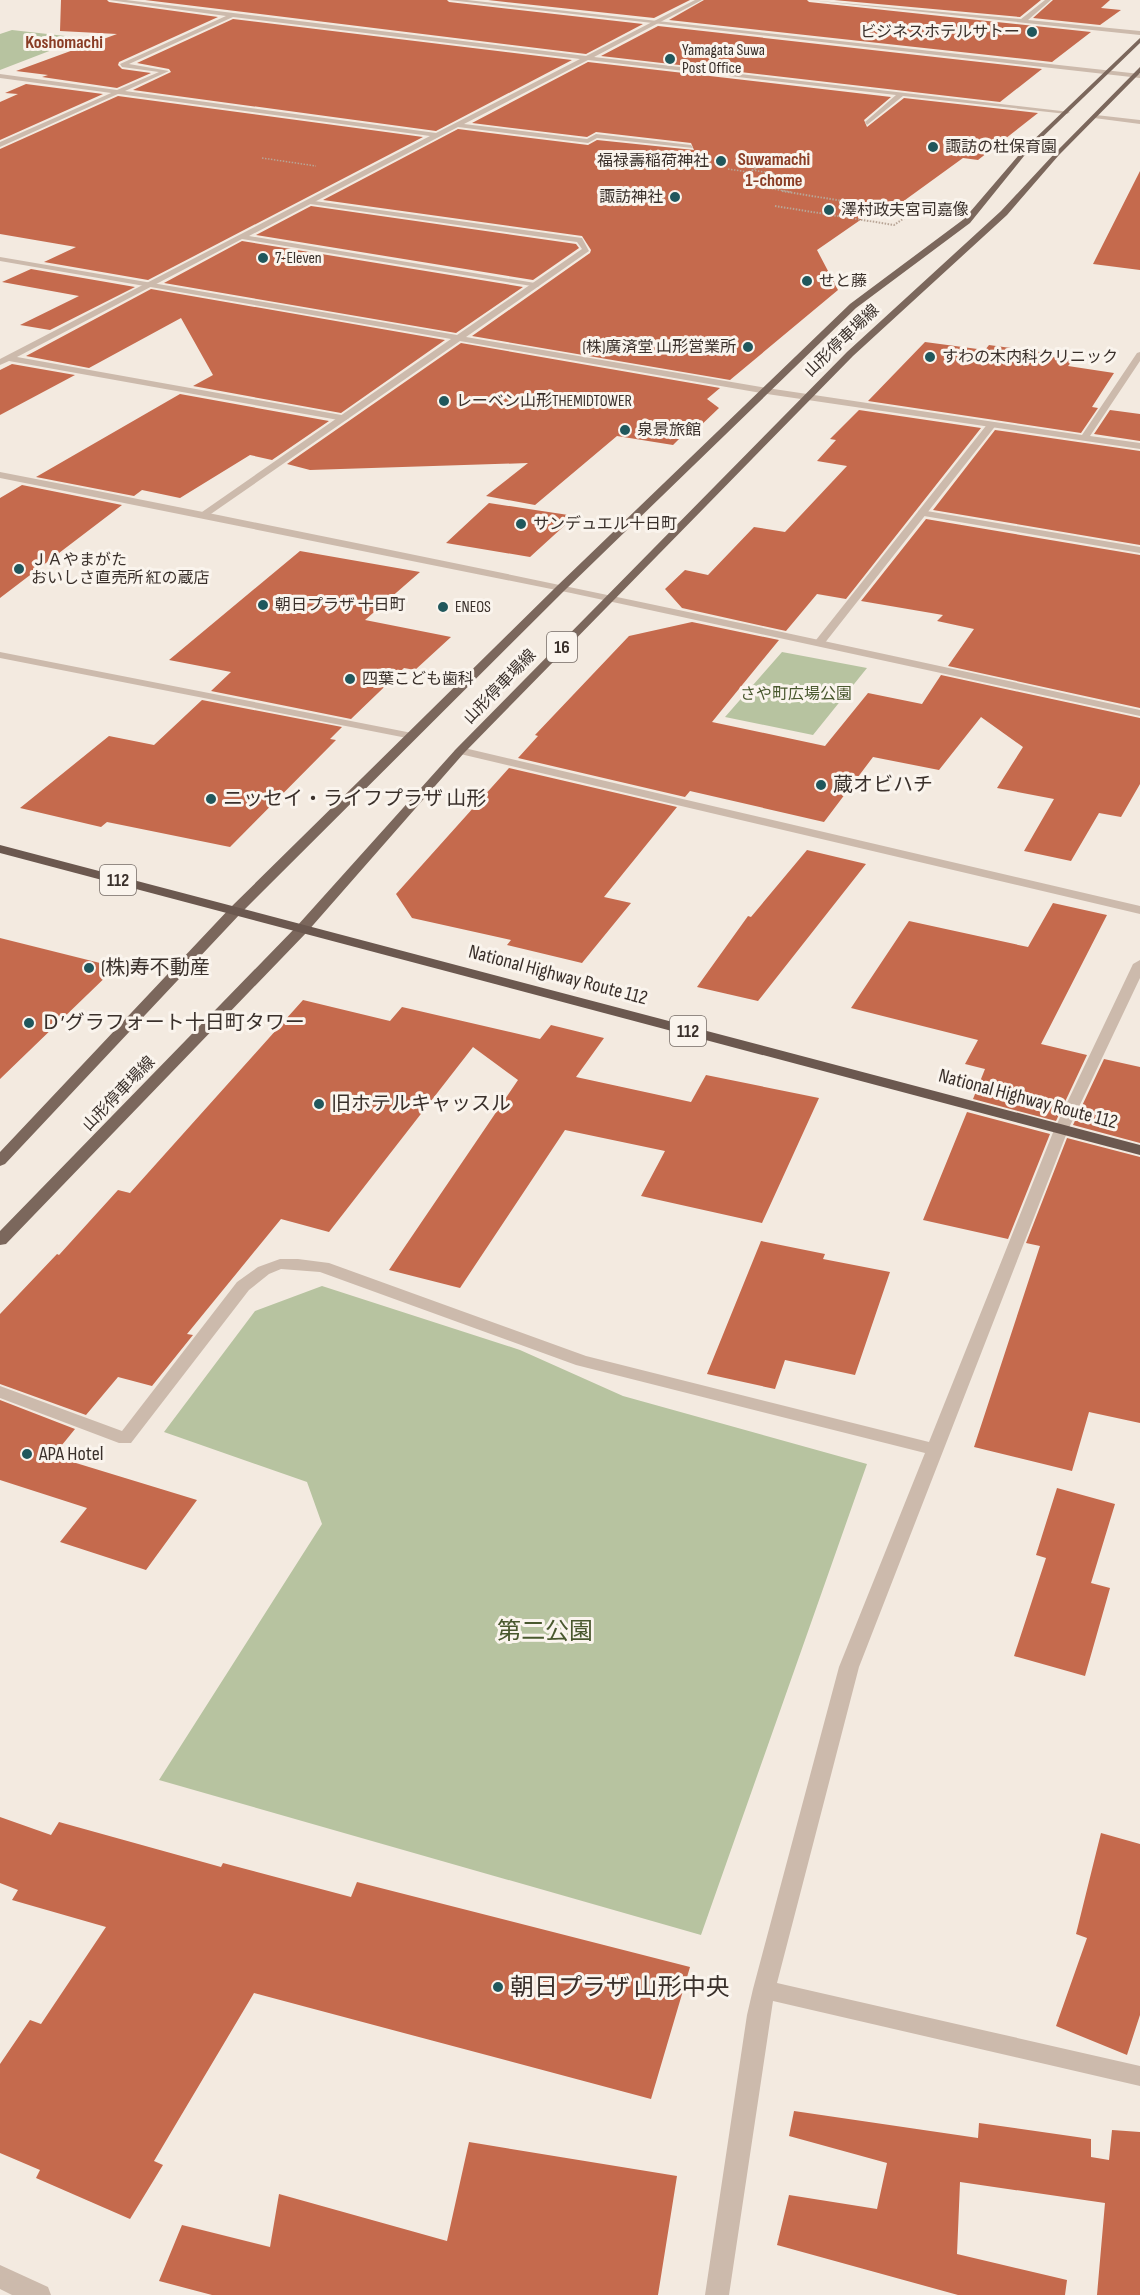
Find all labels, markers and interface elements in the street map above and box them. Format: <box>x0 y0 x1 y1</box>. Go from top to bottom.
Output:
place label: ビジネスホテルサトー <box>860 23 1020 42</box>
marker: ビジネスホテルサトー <box>1025 25 1039 39</box>
district label: Koshomachi <box>25 32 103 53</box>
place label: Yamagata Suwa Post Office <box>682 41 765 78</box>
marker: Yamagata Suwa Post Office <box>663 52 677 66</box>
place label: 諏訪の杜保育園 <box>945 138 1057 157</box>
marker: 諏訪の杜保育園 <box>926 140 940 154</box>
district label: Suwamachi 1-chome <box>738 149 810 191</box>
place label: 福禄壽稲荷神社 <box>597 152 709 171</box>
marker: 福禄壽稲荷神社 <box>714 154 728 168</box>
place label: 諏訪神社 <box>599 188 663 207</box>
marker: 諏訪神社 <box>668 190 682 204</box>
place label: 澤村政夫宮司嘉像 <box>841 201 969 220</box>
marker: 澤村政夫宮司嘉像 <box>822 203 836 217</box>
place label: 7-Eleven <box>275 249 322 268</box>
marker: 7-Eleven <box>256 251 270 265</box>
place label: せと藤 <box>819 272 867 291</box>
marker: せと藤 <box>800 274 814 288</box>
street label: 山形停車場線 <box>801 301 883 381</box>
place label: (株)廣済堂 山形営業所 <box>583 338 736 357</box>
marker: (株)廣済堂 山形営業所 <box>741 340 755 354</box>
place label: すわの木内科クリニック <box>942 348 1118 367</box>
marker: すわの木内科クリニック <box>923 350 937 364</box>
place label: レーベン山形THEMIDTOWER <box>456 392 632 411</box>
marker: レーベン山形THEMIDTOWER <box>437 394 451 408</box>
place label: 泉景旅館 <box>637 421 701 440</box>
marker: 泉景旅館 <box>618 423 632 437</box>
place label: サンデュエル十日町 <box>533 515 677 534</box>
marker: サンデュエル十日町 <box>514 517 528 531</box>
place label: ＪＡやまがた おいしさ直売所 紅の蔵店 <box>31 551 210 588</box>
marker: ＪＡやまがた おいしさ直売所 紅の蔵店 <box>12 562 26 576</box>
place label: 朝日プラザ 十日町 <box>275 596 406 615</box>
marker: 朝日プラザ 十日町 <box>256 598 270 612</box>
place label: ENEOS <box>455 598 491 617</box>
marker: ENEOS <box>436 600 450 614</box>
road number: 16 <box>547 632 577 662</box>
street label: 山形停車場線 <box>460 646 540 728</box>
place label: 四葉こども歯科 <box>362 670 474 689</box>
marker: 四葉こども歯科 <box>343 672 357 686</box>
park label: さや町広場公園 <box>740 685 852 704</box>
place label: 蔵オビハチ <box>833 773 933 797</box>
marker: 蔵オビハチ <box>814 778 828 792</box>
place label: ニッセイ・ライフプラザ 山形 <box>223 787 486 811</box>
marker: ニッセイ・ライフプラザ 山形 <box>204 792 218 806</box>
road number: 112 <box>100 865 136 895</box>
street label: National Highway Route 112 <box>466 940 650 1010</box>
place label: (株)寿不動産 <box>101 956 210 980</box>
marker: (株)寿不動産 <box>82 961 96 975</box>
place label: Ｄ’グラフォート十日町タワー <box>41 1011 305 1035</box>
marker: Ｄ’グラフォート十日町タワー <box>22 1016 36 1030</box>
road number: 112 <box>670 1016 706 1046</box>
street label: 山形停車場線 <box>79 1053 159 1135</box>
street label: National Highway Route 112 <box>936 1064 1120 1134</box>
place label: 旧ホテルキャッスル <box>331 1092 511 1116</box>
marker: 旧ホテルキャッスル <box>312 1097 326 1111</box>
place label: APA Hotel <box>38 1442 103 1466</box>
marker: APA Hotel <box>20 1447 34 1461</box>
park label: 第二公園 <box>497 1617 593 1646</box>
place label: 朝日プラザ 山形中央 <box>510 1973 730 2002</box>
marker: 朝日プラザ 山形中央 <box>491 1980 505 1994</box>

